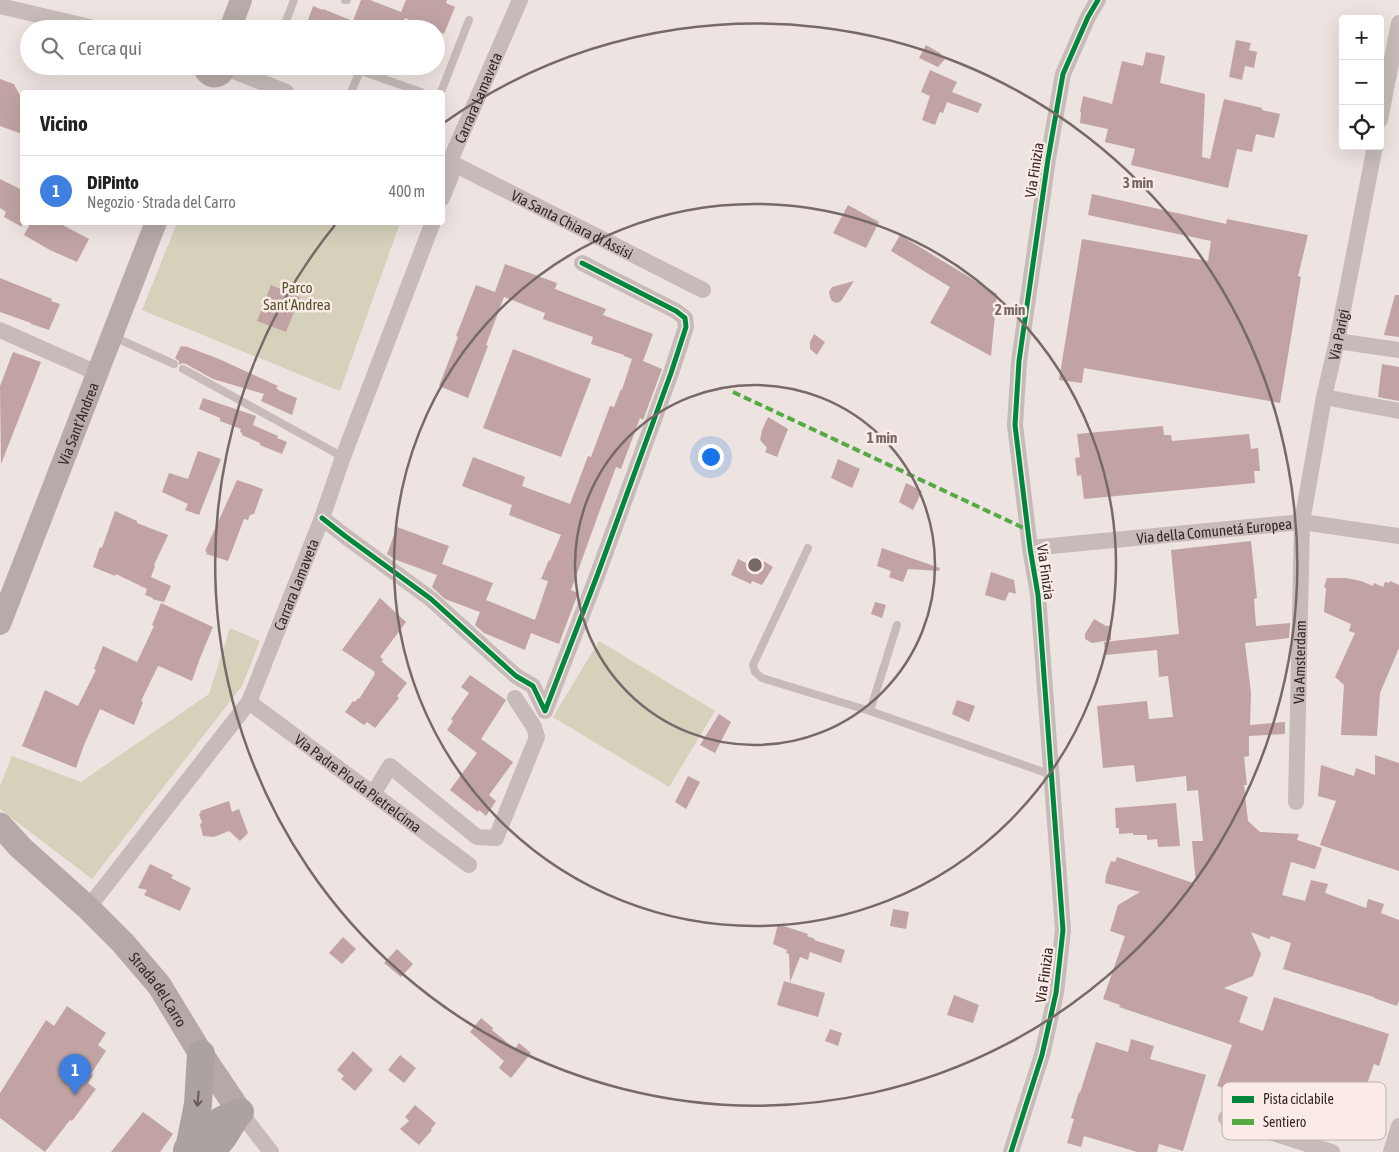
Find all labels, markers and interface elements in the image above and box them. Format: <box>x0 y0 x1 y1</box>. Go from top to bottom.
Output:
map controls <box>1339 15 1384 150</box>
button: + <box>1339 15 1384 60</box>
search box <box>20 20 445 75</box>
icon: search <box>38 34 66 62</box>
text: Cerca qui <box>78 37 142 59</box>
street label: Carrara Lamaveta <box>450 50 505 146</box>
button: − <box>1339 60 1384 105</box>
button: locate <box>1339 105 1384 150</box>
text: Vicino <box>40 111 88 135</box>
street label: Via Finizia <box>1021 141 1047 199</box>
text: DiPinto <box>87 171 139 193</box>
text: 3 min <box>1123 174 1153 191</box>
text: 1 <box>52 182 60 200</box>
text: 400 m <box>389 182 425 200</box>
street label: Via Santa Chiara di Assisi <box>509 186 636 262</box>
text: Negozio · Strada del Carro <box>87 193 236 211</box>
park label: Parco Sant'Andrea <box>263 279 331 313</box>
text: 2 min <box>995 301 1025 318</box>
street label: Via Parigi <box>1324 308 1352 362</box>
street label: Via Sant'Andrea <box>54 380 101 467</box>
text: 1 min <box>867 429 897 446</box>
your location <box>698 444 724 470</box>
street label: Via della Comunetá Europea <box>1136 515 1293 546</box>
street label: Carrara Lamaveta <box>270 536 322 633</box>
street label: Via Finizia <box>1034 543 1058 601</box>
centre of rings <box>746 556 764 574</box>
street label: Via Amsterdam <box>1290 620 1308 704</box>
street label: Via Padre Pio da Pietrelcima <box>291 730 425 836</box>
street label: Via Finizia <box>1032 946 1056 1004</box>
street label: Strada del Carro <box>126 949 191 1029</box>
pin: 1 <box>59 1054 91 1095</box>
legend <box>1222 1082 1386 1140</box>
one-way arrow <box>193 1091 203 1107</box>
text: Pista ciclabile <box>1263 1091 1334 1107</box>
text: Sentiero <box>1263 1114 1306 1130</box>

